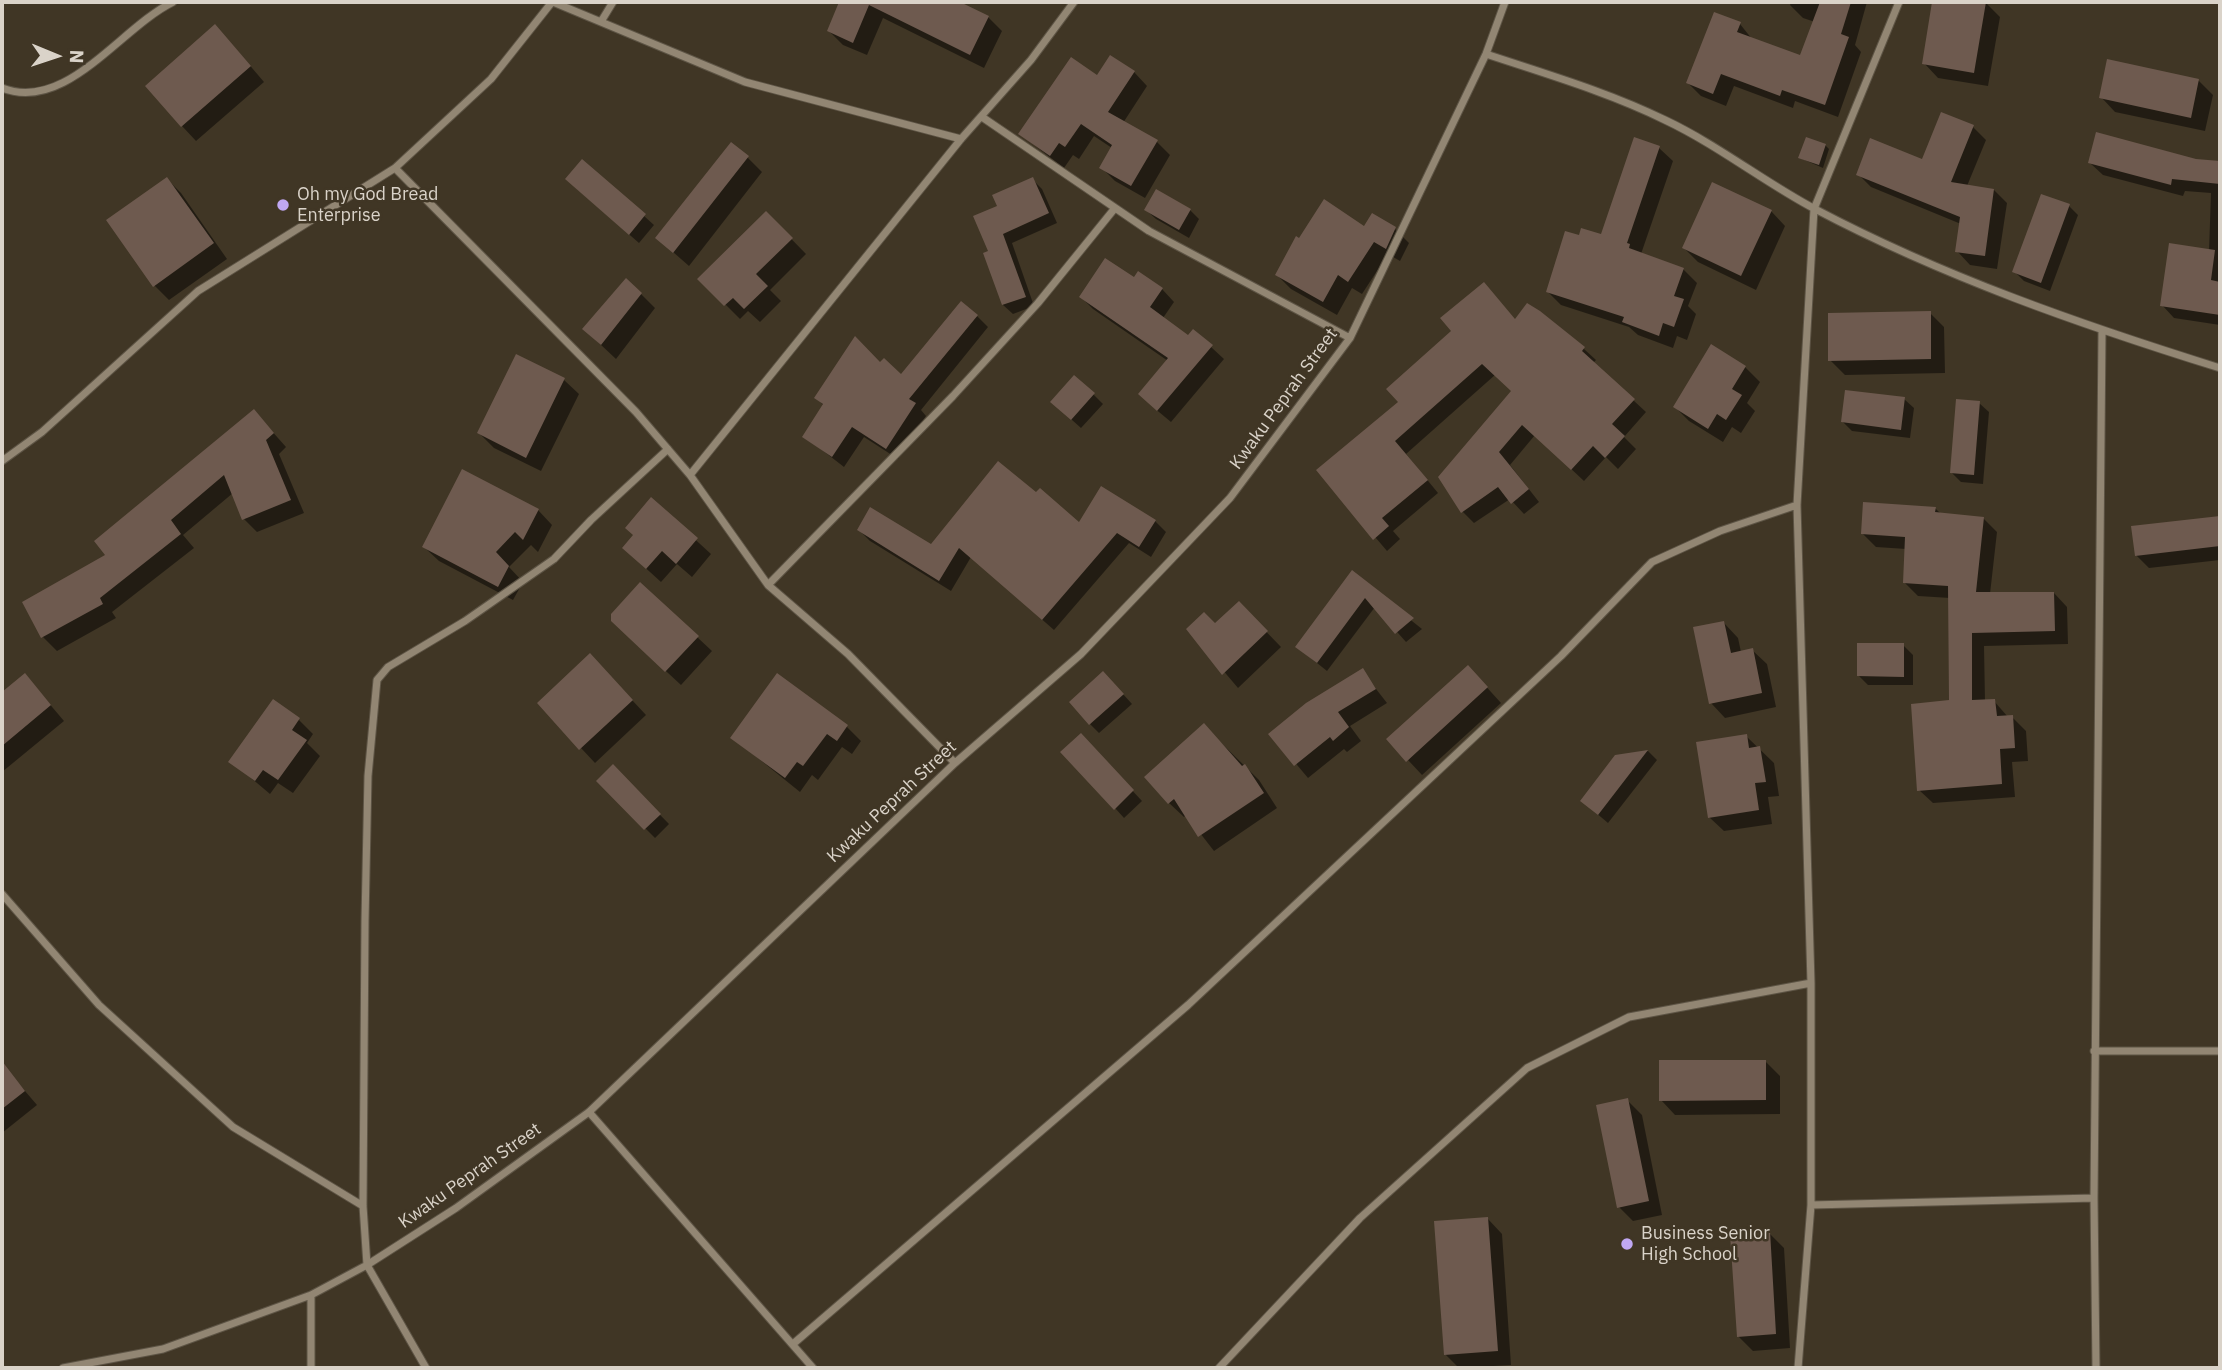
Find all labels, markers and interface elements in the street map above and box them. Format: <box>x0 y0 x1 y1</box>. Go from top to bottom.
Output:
north arrow <box>21 21 91 91</box>
text: N <box>65 49 89 64</box>
place label: Oh my God Bread Enterprise <box>297 184 438 227</box>
marker: Oh my God Bread Enterprise <box>275 197 291 213</box>
street label: Kwaku Peprah Street <box>1226 324 1342 474</box>
street label: Kwaku Peprah Street <box>823 736 961 868</box>
street label: Kwaku Peprah Street <box>395 1119 545 1233</box>
place label: Business Senior High School <box>1641 1223 1770 1266</box>
marker: Business Senior High School <box>1619 1236 1635 1252</box>

